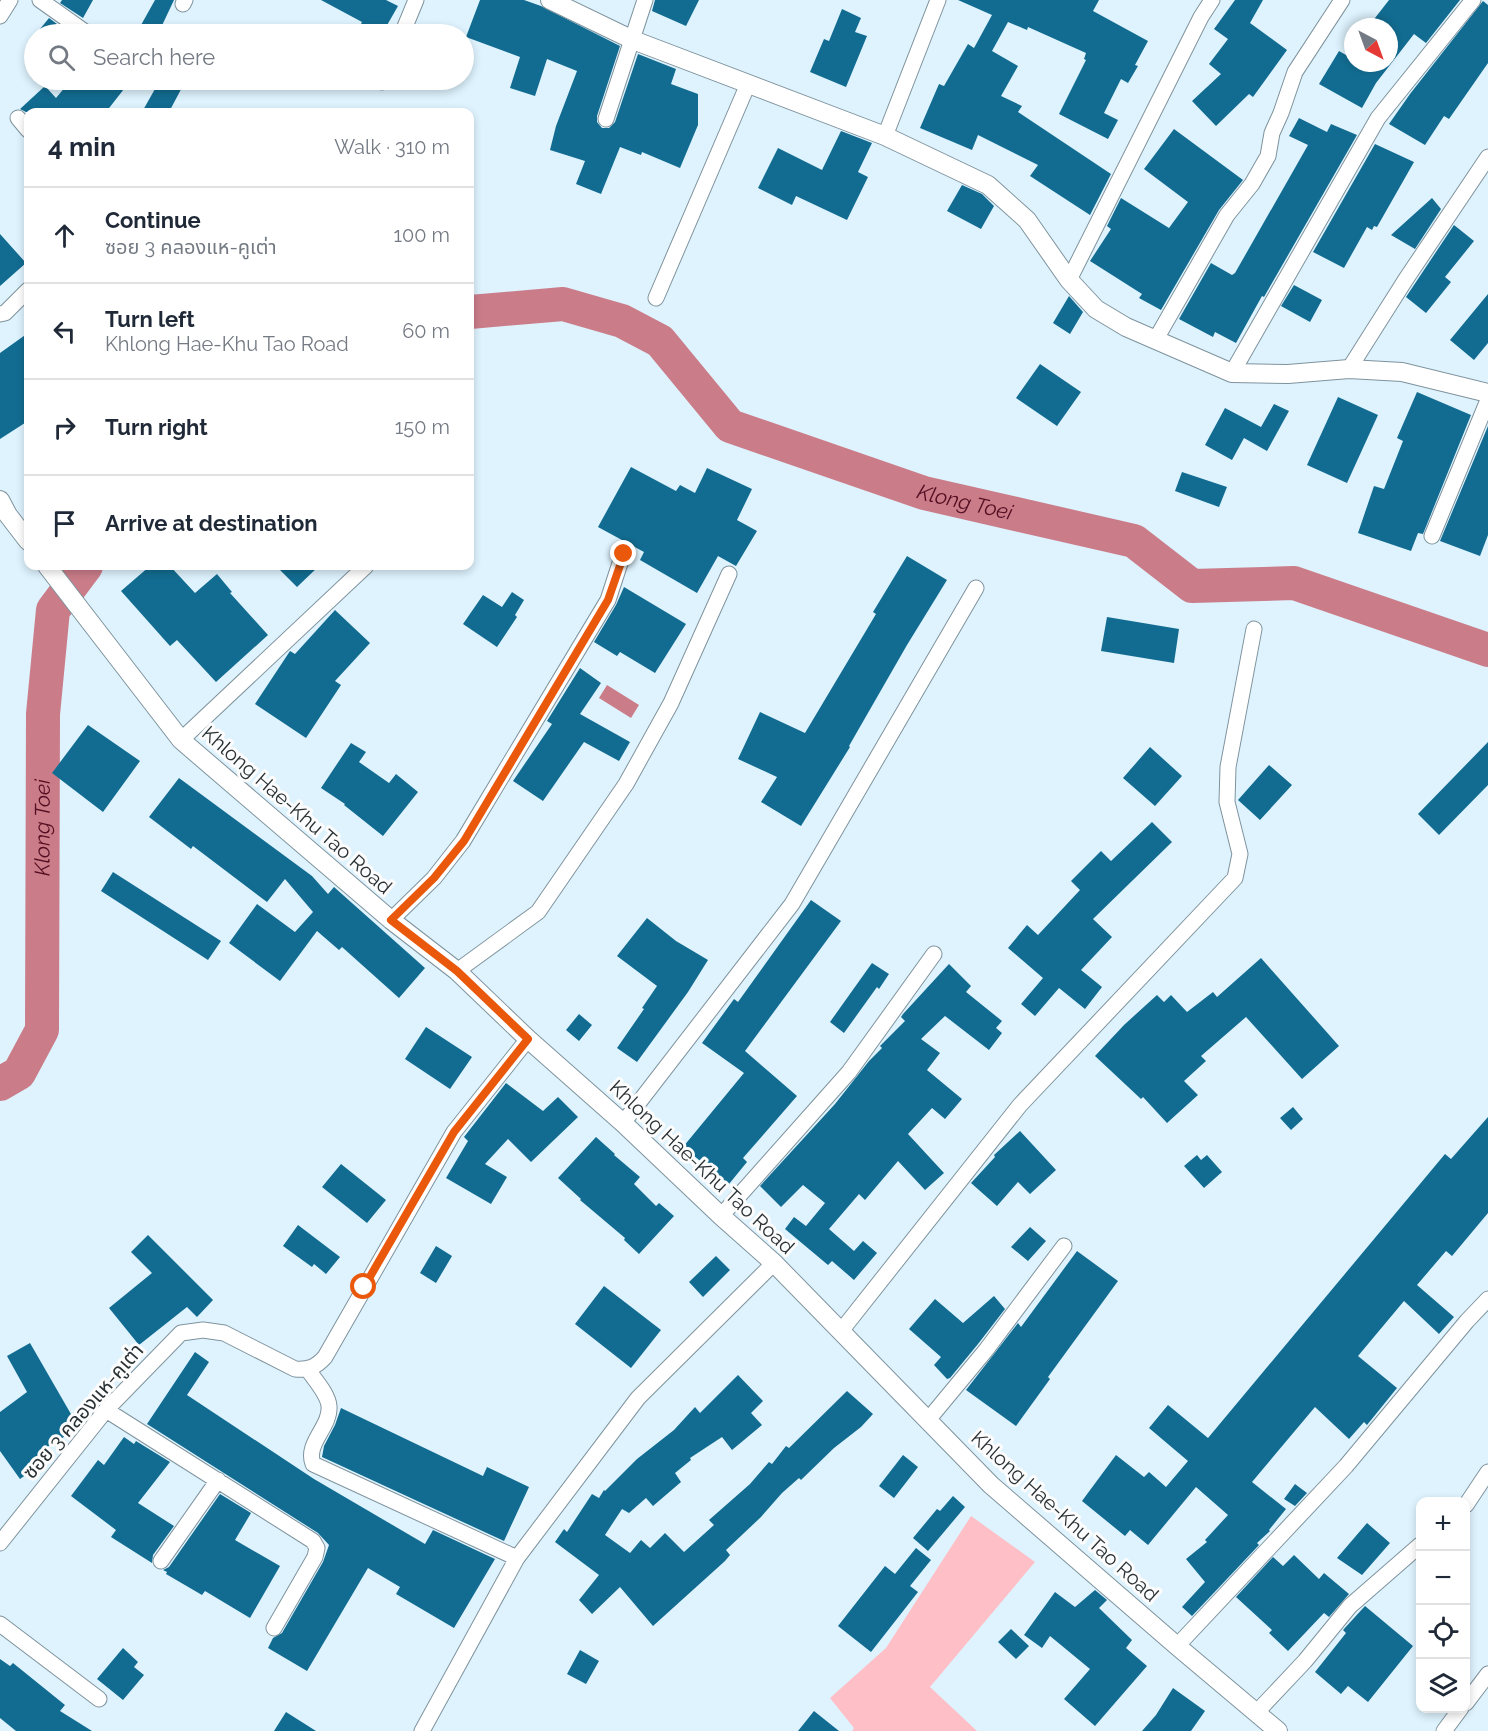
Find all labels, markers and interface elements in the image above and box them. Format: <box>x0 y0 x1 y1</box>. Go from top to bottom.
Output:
north arrow <box>1344 18 1398 72</box>
search box <box>24 24 474 90</box>
icon: search <box>45 41 78 74</box>
text: Search here <box>93 44 215 70</box>
text: 4 min <box>48 132 116 162</box>
text: Walk · 310 m <box>334 135 450 159</box>
text: Continue <box>105 207 201 233</box>
icon: ahead <box>48 219 81 252</box>
text: 100 m <box>393 223 450 247</box>
text: ซอย 3 คลองแห-คูเต่า <box>105 235 277 259</box>
text: Turn left <box>105 306 195 332</box>
icon: left <box>48 315 81 348</box>
text: 60 m <box>402 319 450 343</box>
text: Khlong Hae-Khu Tao Road <box>105 332 349 356</box>
icon: right <box>48 411 81 444</box>
text: Turn right <box>105 414 208 440</box>
text: 150 m <box>395 415 450 439</box>
water label: Klong Toei <box>914 479 1016 525</box>
icon: arrive <box>48 507 81 540</box>
text: Arrive at destination <box>105 510 318 536</box>
route end <box>610 540 636 566</box>
street label: Khlong Hae-Khu Tao Road <box>197 721 397 899</box>
water label: Klong Toei <box>29 779 55 876</box>
street label: Khlong Hae-Khu Tao Road <box>605 1075 799 1259</box>
route start <box>350 1273 376 1299</box>
street label: ซอย 3 คลองแห-คูเต่า <box>18 1338 149 1484</box>
street label: Khlong Hae-Khu Tao Road <box>966 1426 1164 1606</box>
map controls <box>1416 1497 1470 1713</box>
button: + <box>1416 1497 1470 1551</box>
button: − <box>1416 1551 1470 1605</box>
button: locate <box>1416 1605 1470 1659</box>
button: layers <box>1416 1659 1470 1713</box>

